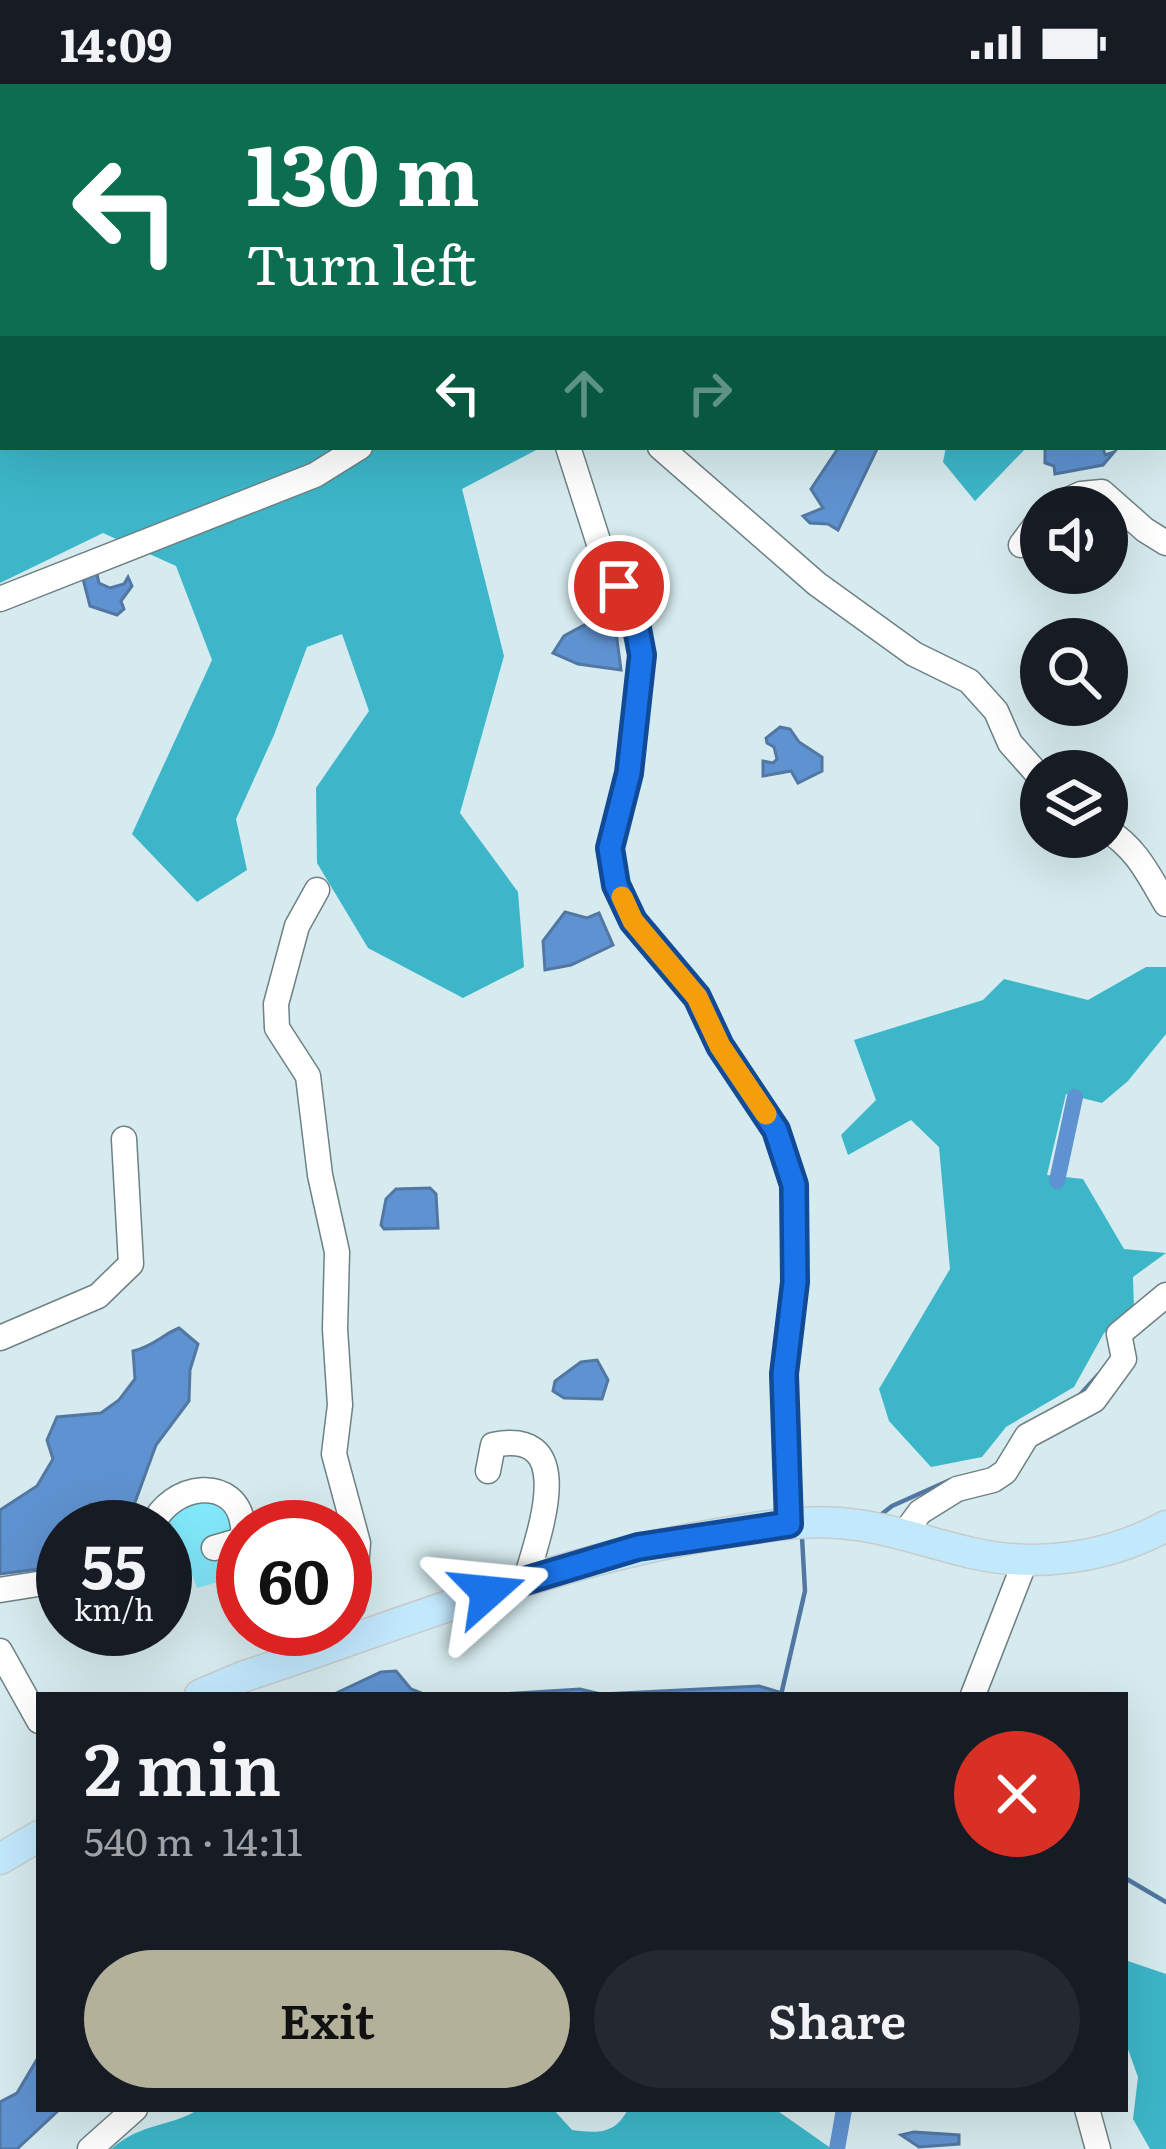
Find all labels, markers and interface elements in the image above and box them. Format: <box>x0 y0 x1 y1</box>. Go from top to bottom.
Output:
text: 14:09 <box>60 9 173 76</box>
text: 130 m <box>246 107 480 232</box>
icon: left <box>48 132 204 288</box>
text: Turn left <box>246 221 477 302</box>
icon: left <box>425 360 491 426</box>
icon: ahead <box>551 360 617 426</box>
icon: right <box>677 360 743 426</box>
map controls <box>1020 486 1128 858</box>
button: sound <box>1020 486 1128 594</box>
pin <box>568 535 670 637</box>
icon: arrive <box>586 553 652 619</box>
button: search <box>1020 618 1128 726</box>
button: layers <box>1020 750 1128 858</box>
speed limit sign: 60 <box>216 1500 372 1656</box>
text: 55 <box>81 1518 147 1607</box>
position arrow <box>425 1529 551 1655</box>
text: km/h <box>74 1586 154 1630</box>
text: 2 min <box>84 1711 282 1818</box>
button: close <box>954 1731 1080 1857</box>
text: 540 m · 14:11 <box>84 1810 303 1868</box>
button: Exit <box>84 1950 570 2088</box>
button: Share <box>594 1950 1080 2088</box>

